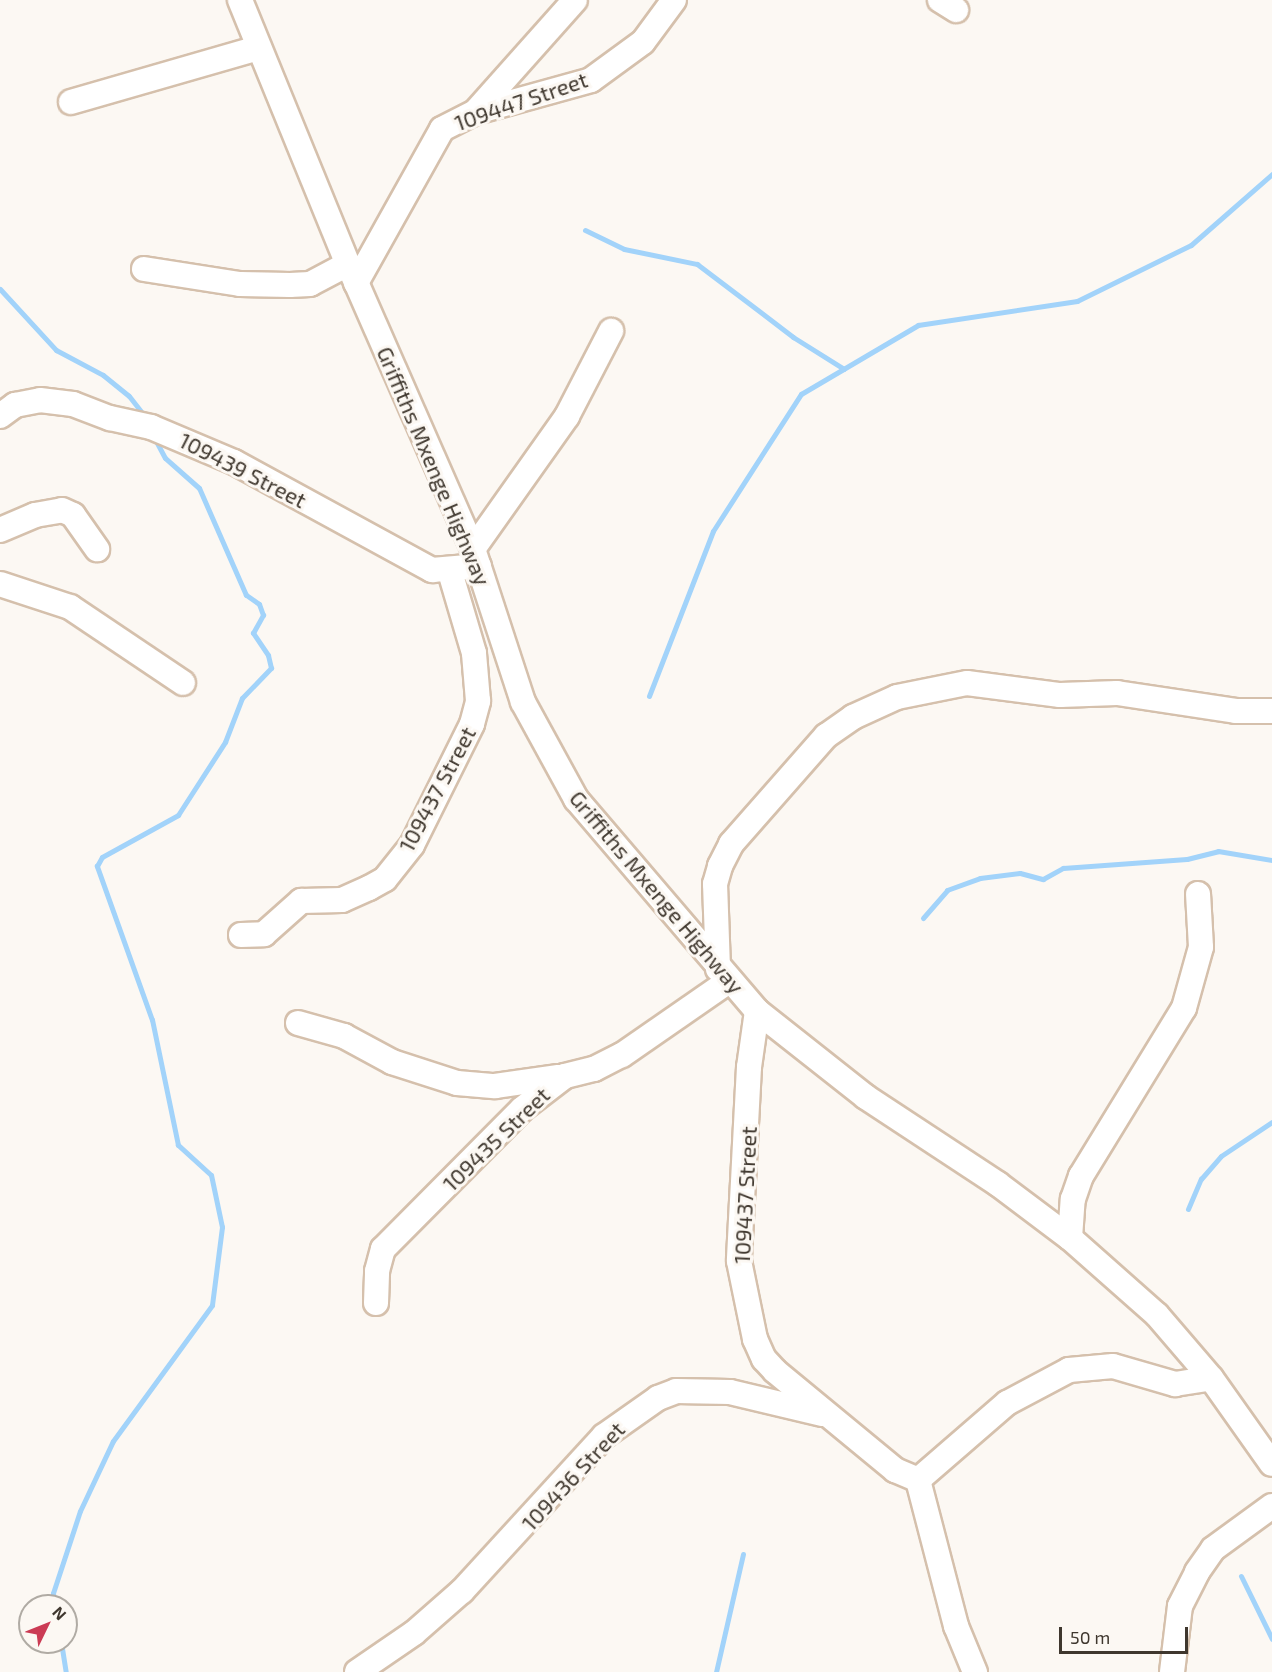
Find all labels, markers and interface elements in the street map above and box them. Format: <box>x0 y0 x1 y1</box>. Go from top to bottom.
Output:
street label: 109447 Street <box>451 66 591 136</box>
street label: Griffiths Mxenge Highway <box>372 343 496 589</box>
street label: 109439 Street <box>175 427 311 513</box>
street label: 109437 Street <box>393 722 481 856</box>
street label: Griffiths Mxenge Highway <box>564 785 750 999</box>
street label: 109435 Street <box>437 1082 555 1196</box>
street label: 109437 Street <box>728 1126 762 1264</box>
street label: 109436 Street <box>516 1416 630 1536</box>
north arrow <box>18 1594 78 1654</box>
text: N <box>49 1602 71 1623</box>
scale bar <box>1062 1615 1191 1653</box>
text: 50 m <box>1070 1626 1110 1648</box>

